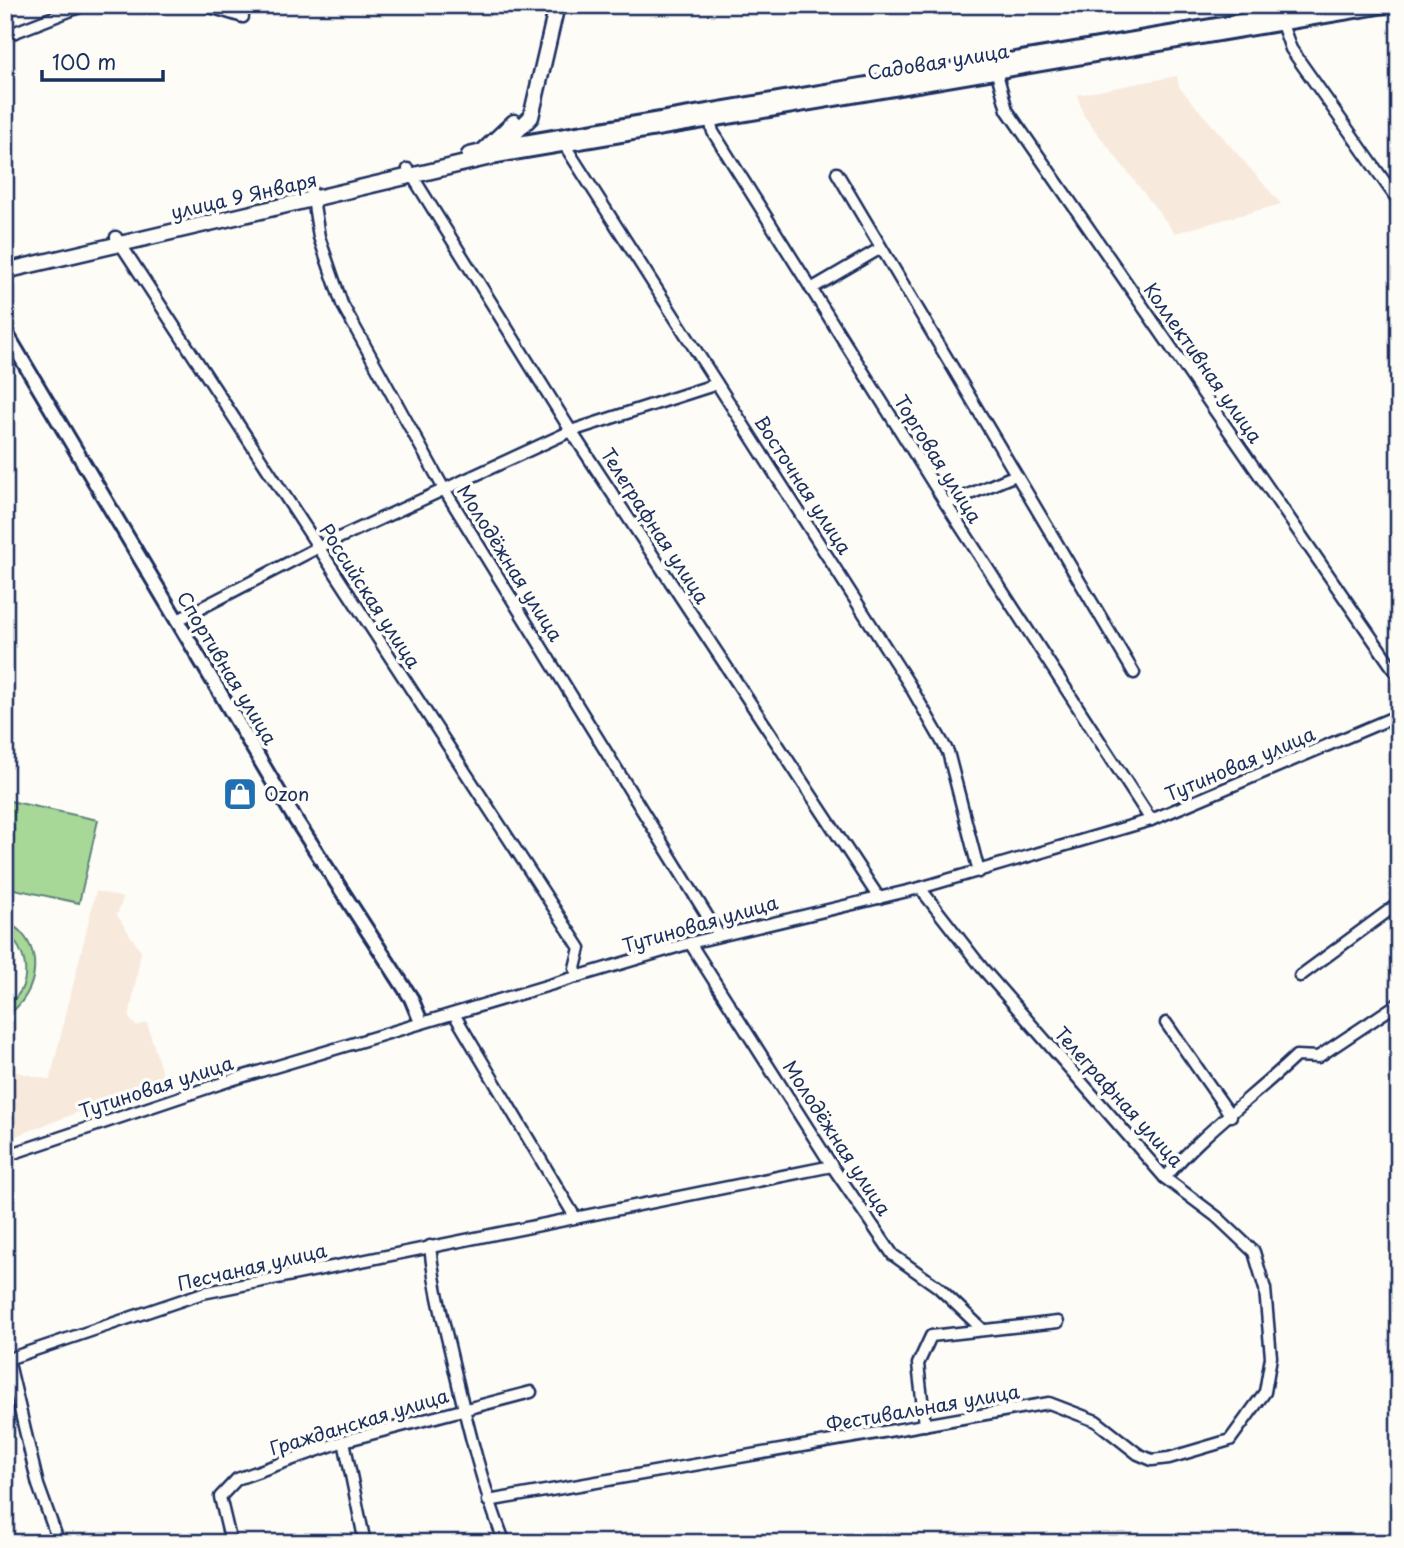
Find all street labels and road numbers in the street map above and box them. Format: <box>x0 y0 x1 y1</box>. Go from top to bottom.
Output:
street label: Садовая улица <box>865 36 1011 86</box>
street label: улица 9 Января <box>168 165 320 225</box>
street label: Коллективная улица <box>1138 277 1270 448</box>
street label: Торговая улица <box>888 389 990 528</box>
street label: Восточная улица <box>748 410 859 559</box>
street label: Телеграфная улица <box>595 442 717 609</box>
street label: Молодёжная улица <box>451 479 570 646</box>
street label: Российская улица <box>313 518 428 673</box>
street label: Спортивная улица <box>171 585 285 750</box>
street label: Тутиновая улица <box>1160 719 1319 807</box>
street label: Тутиновая улица <box>619 887 781 959</box>
street label: Телеграфная улица <box>1049 1020 1191 1173</box>
street label: Тутиновая улица <box>75 1048 236 1124</box>
street label: Молодёжная улица <box>777 1054 899 1221</box>
street label: Песчаная улица <box>174 1235 329 1297</box>
street label: Фестивальная улица <box>824 1376 1022 1438</box>
street label: Гражданская улица <box>266 1380 452 1462</box>

